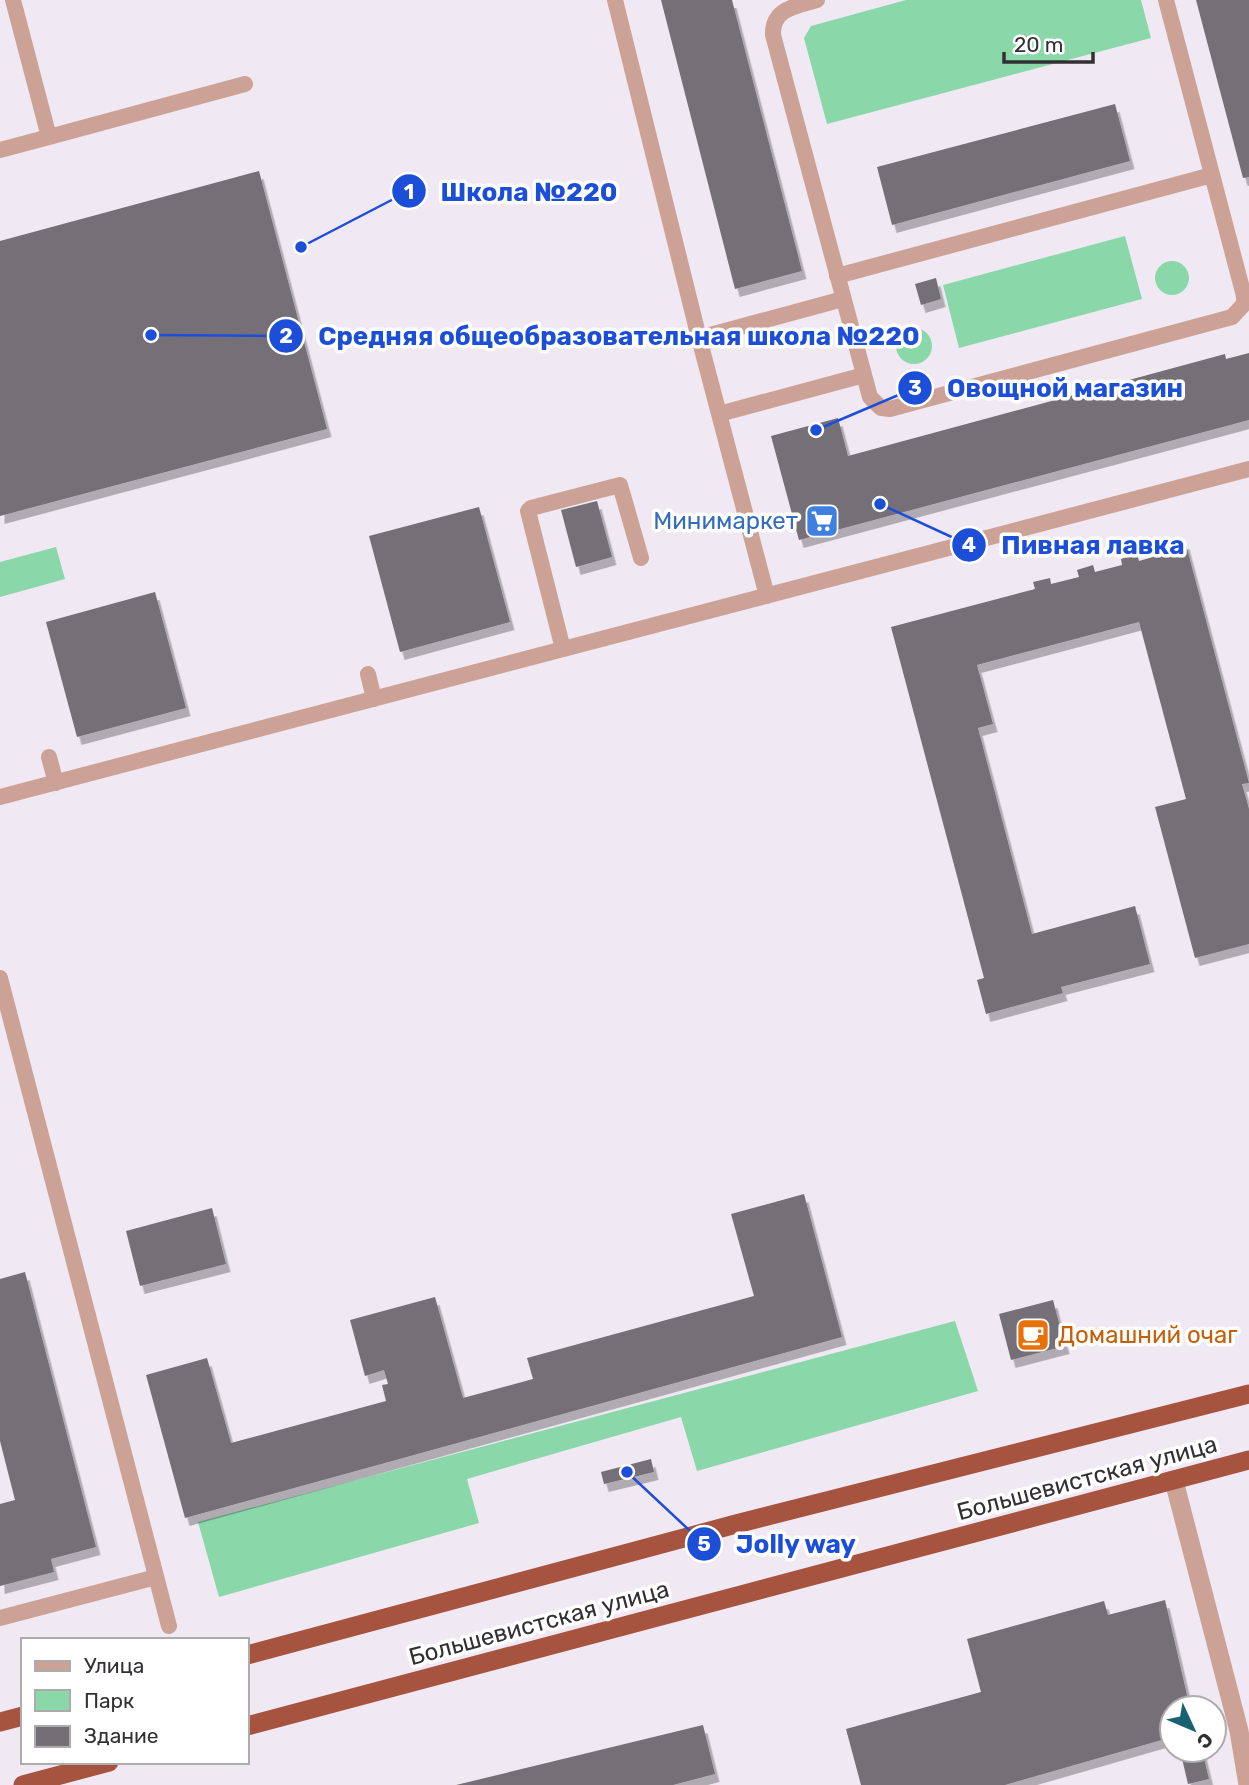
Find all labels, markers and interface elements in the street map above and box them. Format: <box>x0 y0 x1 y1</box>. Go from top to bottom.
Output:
scale bar <box>1004 21 1093 65</box>
text: 20 m <box>1014 32 1063 57</box>
callout: Школа №220 <box>392 168 632 215</box>
text: Школа №220 <box>441 177 617 208</box>
text: 1 <box>404 179 414 204</box>
callout: Средняя общеобразовательная школа №220 <box>269 313 933 360</box>
text: Средняя общеобразовательная школа №220 <box>318 321 920 352</box>
text: 2 <box>279 323 293 348</box>
callout: Овощной магазин <box>898 364 1197 411</box>
text: Овощной магазин <box>947 373 1183 404</box>
text: 3 <box>908 375 922 400</box>
supermarket icon: Минимаркет <box>803 502 841 540</box>
place label: Минимаркет <box>653 507 798 535</box>
callout: Пивная лавка <box>952 521 1198 568</box>
text: Пивная лавка <box>1001 530 1185 561</box>
text: 4 <box>962 532 976 557</box>
cafe icon: Домашний очаг <box>1014 1316 1052 1354</box>
place label: Домашний очаг <box>1058 1321 1238 1349</box>
street label: Большевистская улица <box>954 1430 1220 1526</box>
callout: Jolly way <box>687 1520 871 1567</box>
text: Jolly way <box>736 1529 856 1560</box>
text: 5 <box>697 1531 711 1556</box>
street label: Большевистская улица <box>406 1575 672 1671</box>
legend <box>21 1638 248 1764</box>
text: Улица <box>84 1653 144 1678</box>
text: Парк <box>84 1688 134 1713</box>
north arrow <box>1158 1694 1228 1764</box>
text: Здание <box>84 1723 159 1748</box>
text: С <box>1192 1728 1218 1753</box>

